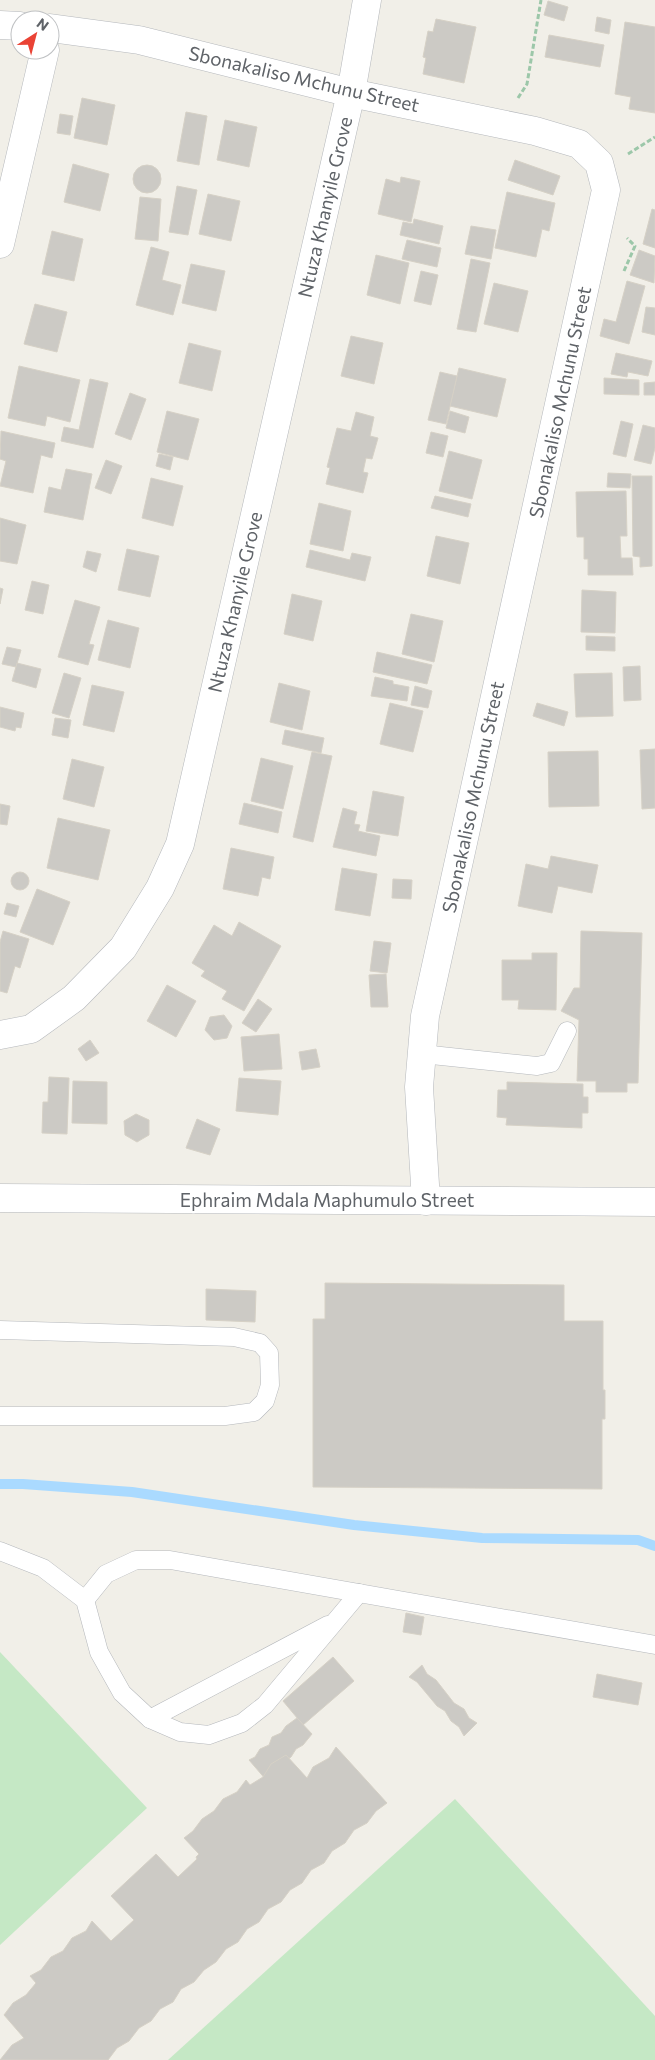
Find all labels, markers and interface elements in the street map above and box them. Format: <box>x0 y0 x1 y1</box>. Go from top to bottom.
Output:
north arrow <box>10 10 60 60</box>
text: N <box>34 14 52 34</box>
street label: Sbonakaliso Mchunu Street <box>187 41 422 116</box>
street label: Ntuza Khanyile Grove <box>293 114 357 300</box>
street label: Sbonakaliso Mchunu Street <box>524 284 595 520</box>
street label: Ntuza Khanyile Grove <box>203 509 267 695</box>
street label: Sbonakaliso Mchunu Street <box>437 679 508 915</box>
street label: Ephraim Mdala Maphumulo Street <box>180 1188 475 1211</box>

